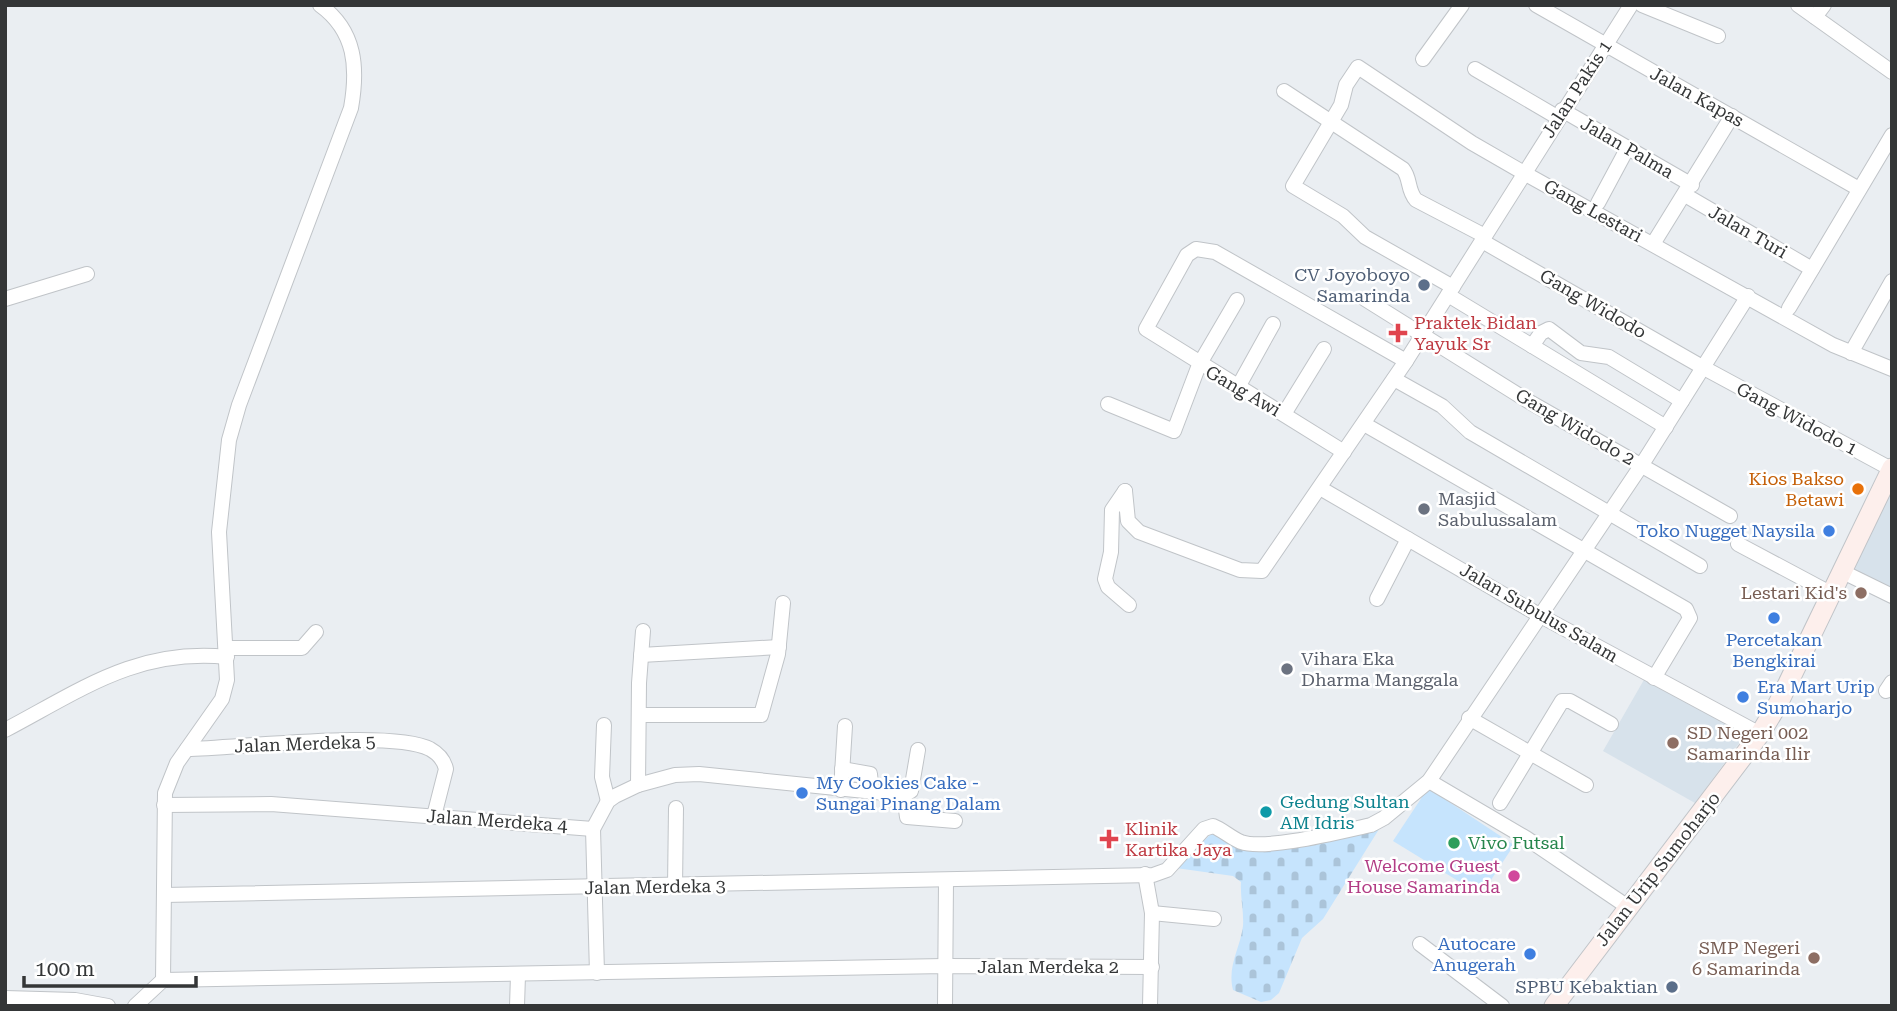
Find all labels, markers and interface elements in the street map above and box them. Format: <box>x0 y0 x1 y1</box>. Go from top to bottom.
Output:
street label: Jalan Pakis 1 <box>1537 36 1616 142</box>
street label: Jalan Kapas <box>1647 62 1748 131</box>
street label: Jalan Palma <box>1577 113 1678 183</box>
street label: Gang Lestari <box>1540 175 1646 246</box>
street label: Jalan Turi <box>1705 201 1791 263</box>
place label: CV Joyoboyo Samarinda <box>1294 264 1410 306</box>
street label: Gang Widodo <box>1536 265 1650 343</box>
marker: CV Joyoboyo Samarinda <box>1416 277 1432 293</box>
place label: Praktek Bidan Yayuk Sr <box>1414 312 1537 354</box>
marker: Praktek Bidan Yayuk Sr <box>1388 323 1408 343</box>
street label: Gang Awi <box>1202 361 1285 421</box>
street label: Gang Widodo 1 <box>1733 378 1861 459</box>
street label: Gang Widodo 2 <box>1512 384 1639 469</box>
place label: Kios Bakso Betawi <box>1749 468 1844 510</box>
marker: Kios Bakso Betawi <box>1850 481 1866 497</box>
place label: Masjid Sabulussalam <box>1438 488 1557 530</box>
marker: Masjid Sabulussalam <box>1416 501 1432 517</box>
place label: Toko Nugget Naysila <box>1636 520 1815 541</box>
marker: Toko Nugget Naysila <box>1821 523 1837 539</box>
street label: Jalan Subulus Salam <box>1457 559 1622 666</box>
place label: Lestari Kid's <box>1741 582 1847 603</box>
marker: Lestari Kid's <box>1853 585 1869 601</box>
marker: Percetakan Bengkirai <box>1766 610 1782 626</box>
place label: Percetakan Bengkirai <box>1726 629 1823 671</box>
place label: Vihara Eka Dharma Manggala <box>1301 648 1458 690</box>
marker: Vihara Eka Dharma Manggala <box>1279 661 1295 677</box>
place label: Era Mart Urip Sumoharjo <box>1757 676 1875 718</box>
marker: Era Mart Urip Sumoharjo <box>1735 689 1751 705</box>
place label: SD Negeri 002 Samarinda Ilir <box>1687 722 1810 764</box>
street label: Jalan Merdeka 5 <box>234 731 376 756</box>
marker: SD Negeri 002 Samarinda Ilir <box>1665 735 1681 751</box>
place label: My Cookies Cake - Sungai Pinang Dalam <box>816 772 1001 814</box>
marker: My Cookies Cake - Sungai Pinang Dalam <box>794 785 810 801</box>
street label: Jalan Urip Sumoharjo <box>1591 787 1724 950</box>
place label: Gedung Sultan AM Idris <box>1280 791 1410 833</box>
marker: Gedung Sultan AM Idris <box>1258 804 1274 820</box>
street label: Jalan Merdeka 4 <box>426 805 568 836</box>
place label: Klinik Kartika Jaya <box>1125 818 1232 860</box>
marker: Klinik Kartika Jaya <box>1099 829 1119 849</box>
place label: Vivo Futsal <box>1468 832 1565 853</box>
marker: Vivo Futsal <box>1446 835 1462 851</box>
place label: Welcome Guest House Samarinda <box>1347 855 1500 897</box>
marker: Welcome Guest House Samarinda <box>1506 868 1522 884</box>
street label: Jalan Merdeka 3 <box>584 875 726 898</box>
place label: Autocare Anugerah <box>1432 933 1516 975</box>
place label: SMP Negeri 6 Samarinda <box>1692 937 1800 979</box>
scale bar <box>24 944 196 988</box>
marker: Autocare Anugerah <box>1522 946 1538 962</box>
marker: SMP Negeri 6 Samarinda <box>1806 950 1822 966</box>
street label: Jalan Merdeka 2 <box>977 956 1119 977</box>
text: 100 m <box>35 957 95 981</box>
place label: SPBU Kebaktian <box>1516 976 1658 997</box>
marker: SPBU Kebaktian <box>1664 979 1680 995</box>

